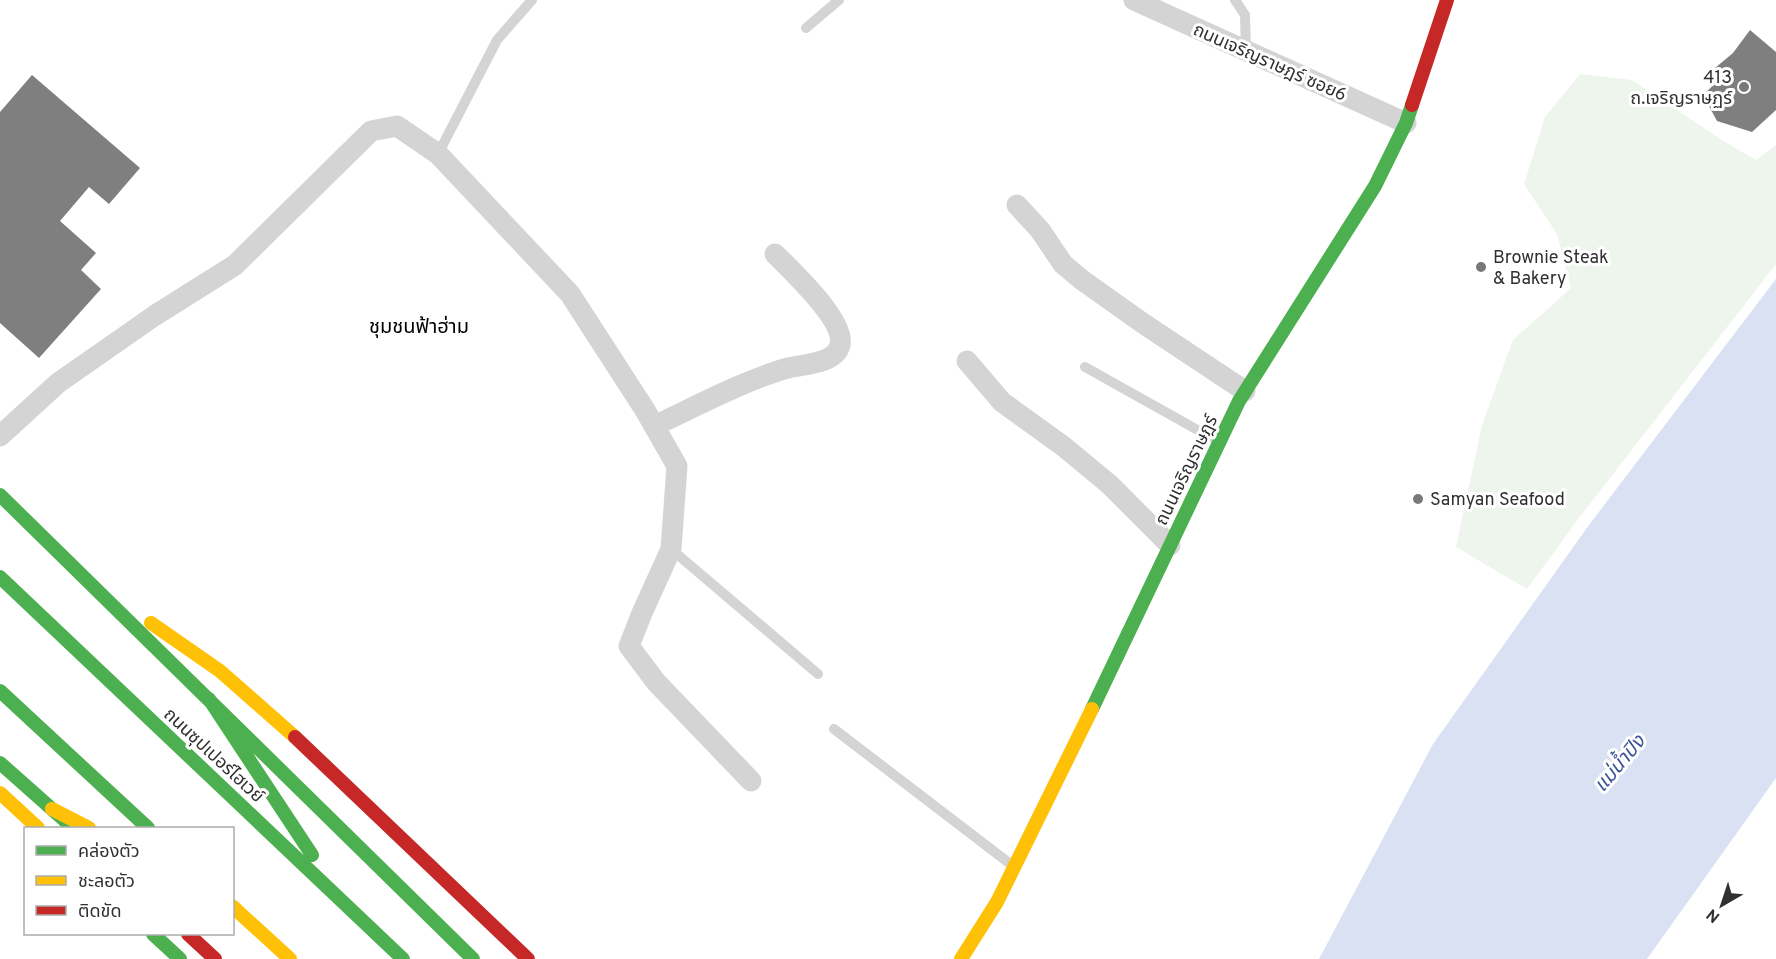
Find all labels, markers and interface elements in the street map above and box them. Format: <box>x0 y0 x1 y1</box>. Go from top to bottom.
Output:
street label: ถนนเจริญราษฎร์ ซอย6 <box>1189 19 1350 108</box>
place label: 413 ถ.เจริญราษฏร์ <box>1630 67 1733 111</box>
marker: 413 ถ.เจริญราษฏร์ <box>1737 80 1751 94</box>
place label: Brownie Steak & Bakery <box>1493 247 1609 291</box>
marker: Brownie Steak & Bakery <box>1474 260 1488 274</box>
district label: ชุมชนฟ้าฮ่าม <box>369 315 469 341</box>
street label: ถนนเจริญราษฎร์ <box>1151 411 1224 529</box>
place label: Samyan Seafood <box>1430 489 1565 512</box>
marker: Samyan Seafood <box>1411 492 1425 506</box>
street label: ถนนซุปเปอร์ไฮเวย์ <box>158 704 268 809</box>
water label: แม่น้ำปิง <box>1587 727 1653 798</box>
legend <box>24 827 234 935</box>
text: คล่องตัว <box>78 841 140 864</box>
text: ชะลอตัว <box>78 871 135 894</box>
north arrow <box>1692 875 1752 935</box>
text: ติดขัด <box>78 901 121 924</box>
text: N <box>1703 904 1725 926</box>

